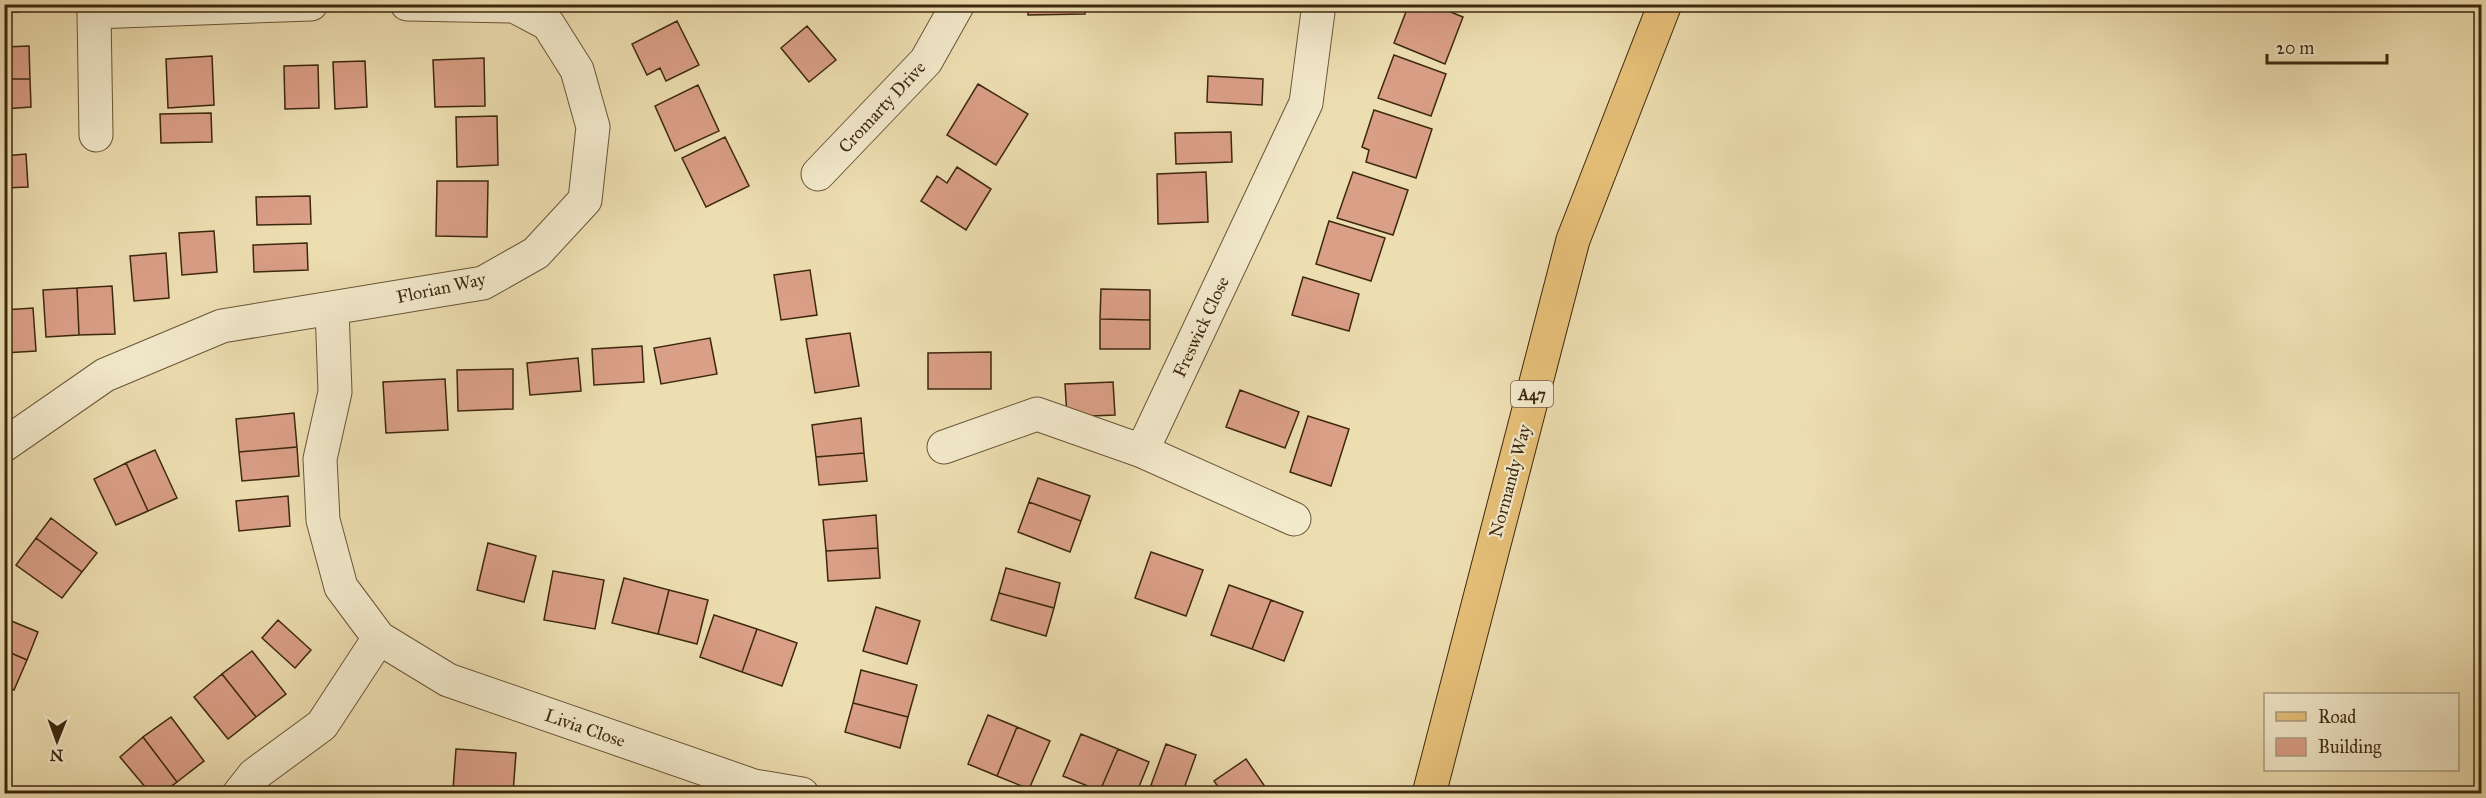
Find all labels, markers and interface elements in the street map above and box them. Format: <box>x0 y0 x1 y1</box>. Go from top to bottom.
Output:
scale bar <box>2267 27 2387 65</box>
text: 20 m <box>2276 37 2314 59</box>
street label: Cromarty Drive <box>834 56 930 158</box>
street label: Florian Way <box>394 268 488 308</box>
street label: Freswick Close <box>1168 273 1234 381</box>
road number: A47 <box>1511 381 1553 407</box>
street label: Normandy Way <box>1484 421 1536 540</box>
legend <box>2264 693 2459 771</box>
street label: Livia Close <box>542 704 628 752</box>
text: Road <box>2318 706 2356 728</box>
north arrow <box>27 711 87 771</box>
text: Building <box>2318 736 2382 759</box>
text: N <box>49 746 64 765</box>

